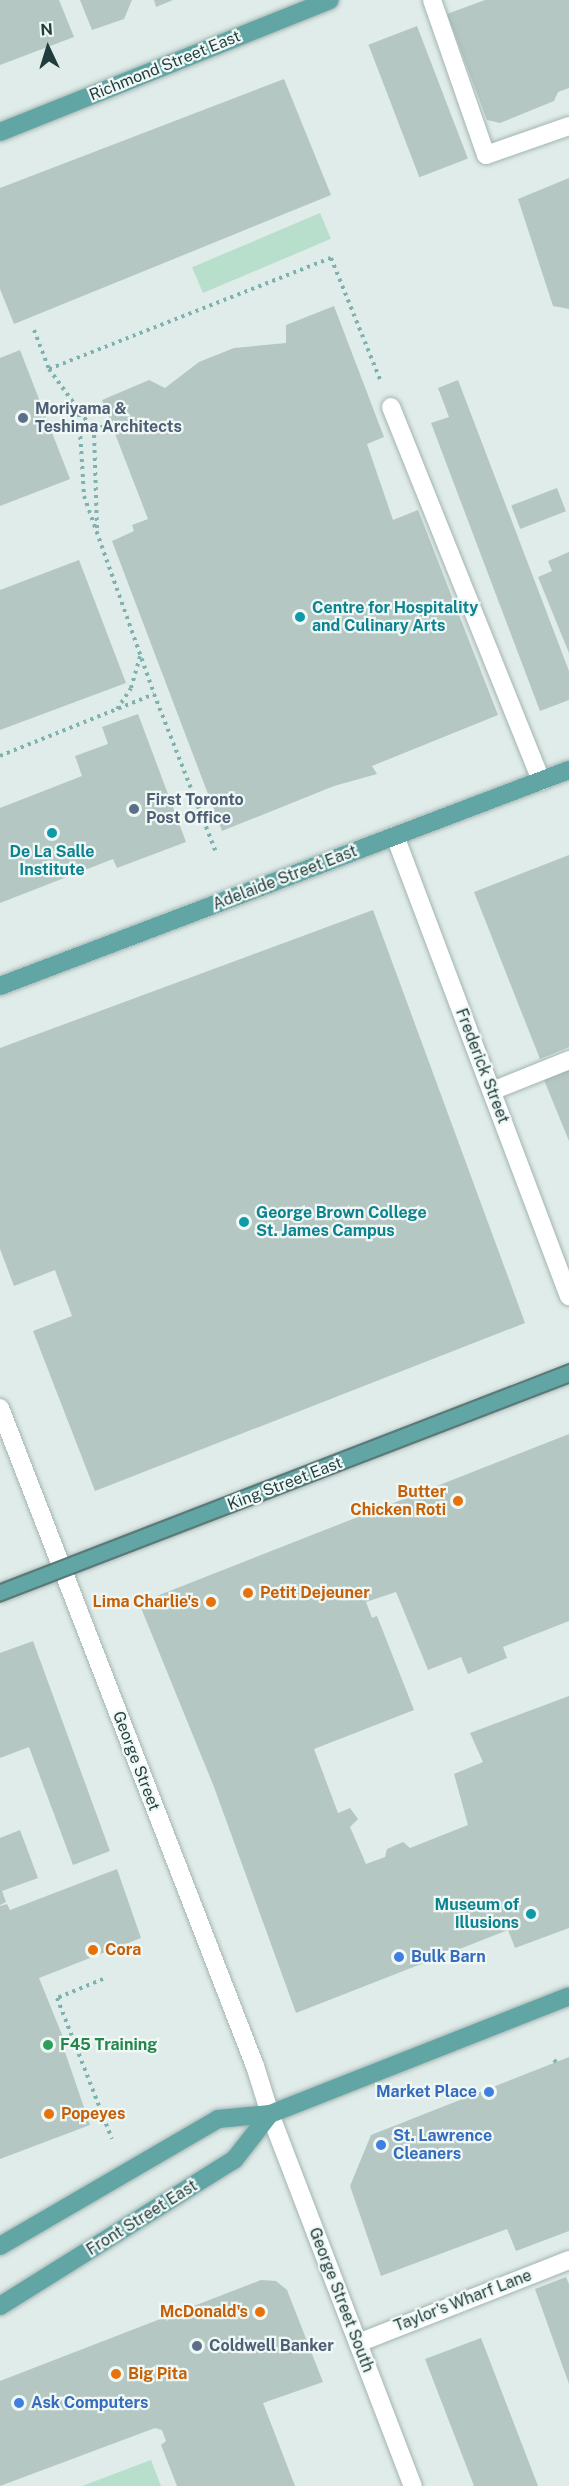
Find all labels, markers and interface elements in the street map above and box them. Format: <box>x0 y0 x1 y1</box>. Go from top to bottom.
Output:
north arrow <box>18 18 78 78</box>
text: N <box>40 20 54 39</box>
street label: Richmond Street East <box>87 27 243 105</box>
place label: Moriyama & Teshima Architects <box>35 399 182 437</box>
marker: Moriyama & Teshima Architects <box>16 411 30 425</box>
place label: Centre for Hospitality and Culinary Arts <box>312 598 478 636</box>
marker: Centre for Hospitality and Culinary Arts <box>293 610 307 624</box>
place label: First Toronto Post Office <box>146 790 244 828</box>
marker: First Toronto Post Office <box>127 802 141 816</box>
marker: De La Salle Institute <box>45 826 59 840</box>
place label: De La Salle Institute <box>9 842 95 880</box>
street label: Adelaide Street East <box>210 842 360 914</box>
street label: Frederick Street <box>451 1006 513 1126</box>
place label: George Brown College St. James Campus <box>256 1203 427 1241</box>
marker: George Brown College St. James Campus <box>237 1215 251 1229</box>
street label: King Street East <box>225 1453 345 1515</box>
place label: Butter Chicken Roti <box>350 1482 446 1520</box>
marker: Butter Chicken Roti <box>451 1494 465 1508</box>
place label: Petit Dejeuner <box>260 1583 370 1603</box>
marker: Petit Dejeuner <box>241 1586 255 1600</box>
place label: Lima Charlie's <box>93 1592 199 1612</box>
marker: Lima Charlie's <box>204 1595 218 1609</box>
street label: George Street <box>108 1708 164 1814</box>
place label: Museum of Illusions <box>434 1895 519 1933</box>
marker: Museum of Illusions <box>524 1907 538 1921</box>
place label: Cora <box>105 1940 141 1960</box>
marker: Cora <box>86 1943 100 1957</box>
place label: Bulk Barn <box>411 1947 486 1967</box>
marker: Bulk Barn <box>392 1950 406 1964</box>
place label: F45 Training <box>60 2035 157 2055</box>
marker: F45 Training <box>41 2038 55 2052</box>
place label: Market Place <box>376 2082 477 2102</box>
marker: Market Place <box>482 2085 496 2099</box>
place label: Popeyes <box>61 2104 125 2124</box>
marker: Popeyes <box>42 2107 56 2121</box>
place label: St. Lawrence Cleaners <box>393 2126 492 2164</box>
marker: St. Lawrence Cleaners <box>374 2138 388 2152</box>
street label: Front Street East <box>83 2176 201 2260</box>
street label: George Street South <box>305 2225 377 2375</box>
street label: Taylor's Wharf Lane <box>391 2266 535 2336</box>
place label: McDonald's <box>160 2302 248 2322</box>
marker: McDonald's <box>253 2305 267 2319</box>
place label: Coldwell Banker <box>209 2336 334 2356</box>
marker: Coldwell Banker <box>190 2339 204 2353</box>
place label: Big Pita <box>128 2364 187 2384</box>
marker: Big Pita <box>109 2367 123 2381</box>
place label: Ask Computers <box>31 2393 149 2413</box>
marker: Ask Computers <box>12 2396 26 2410</box>

